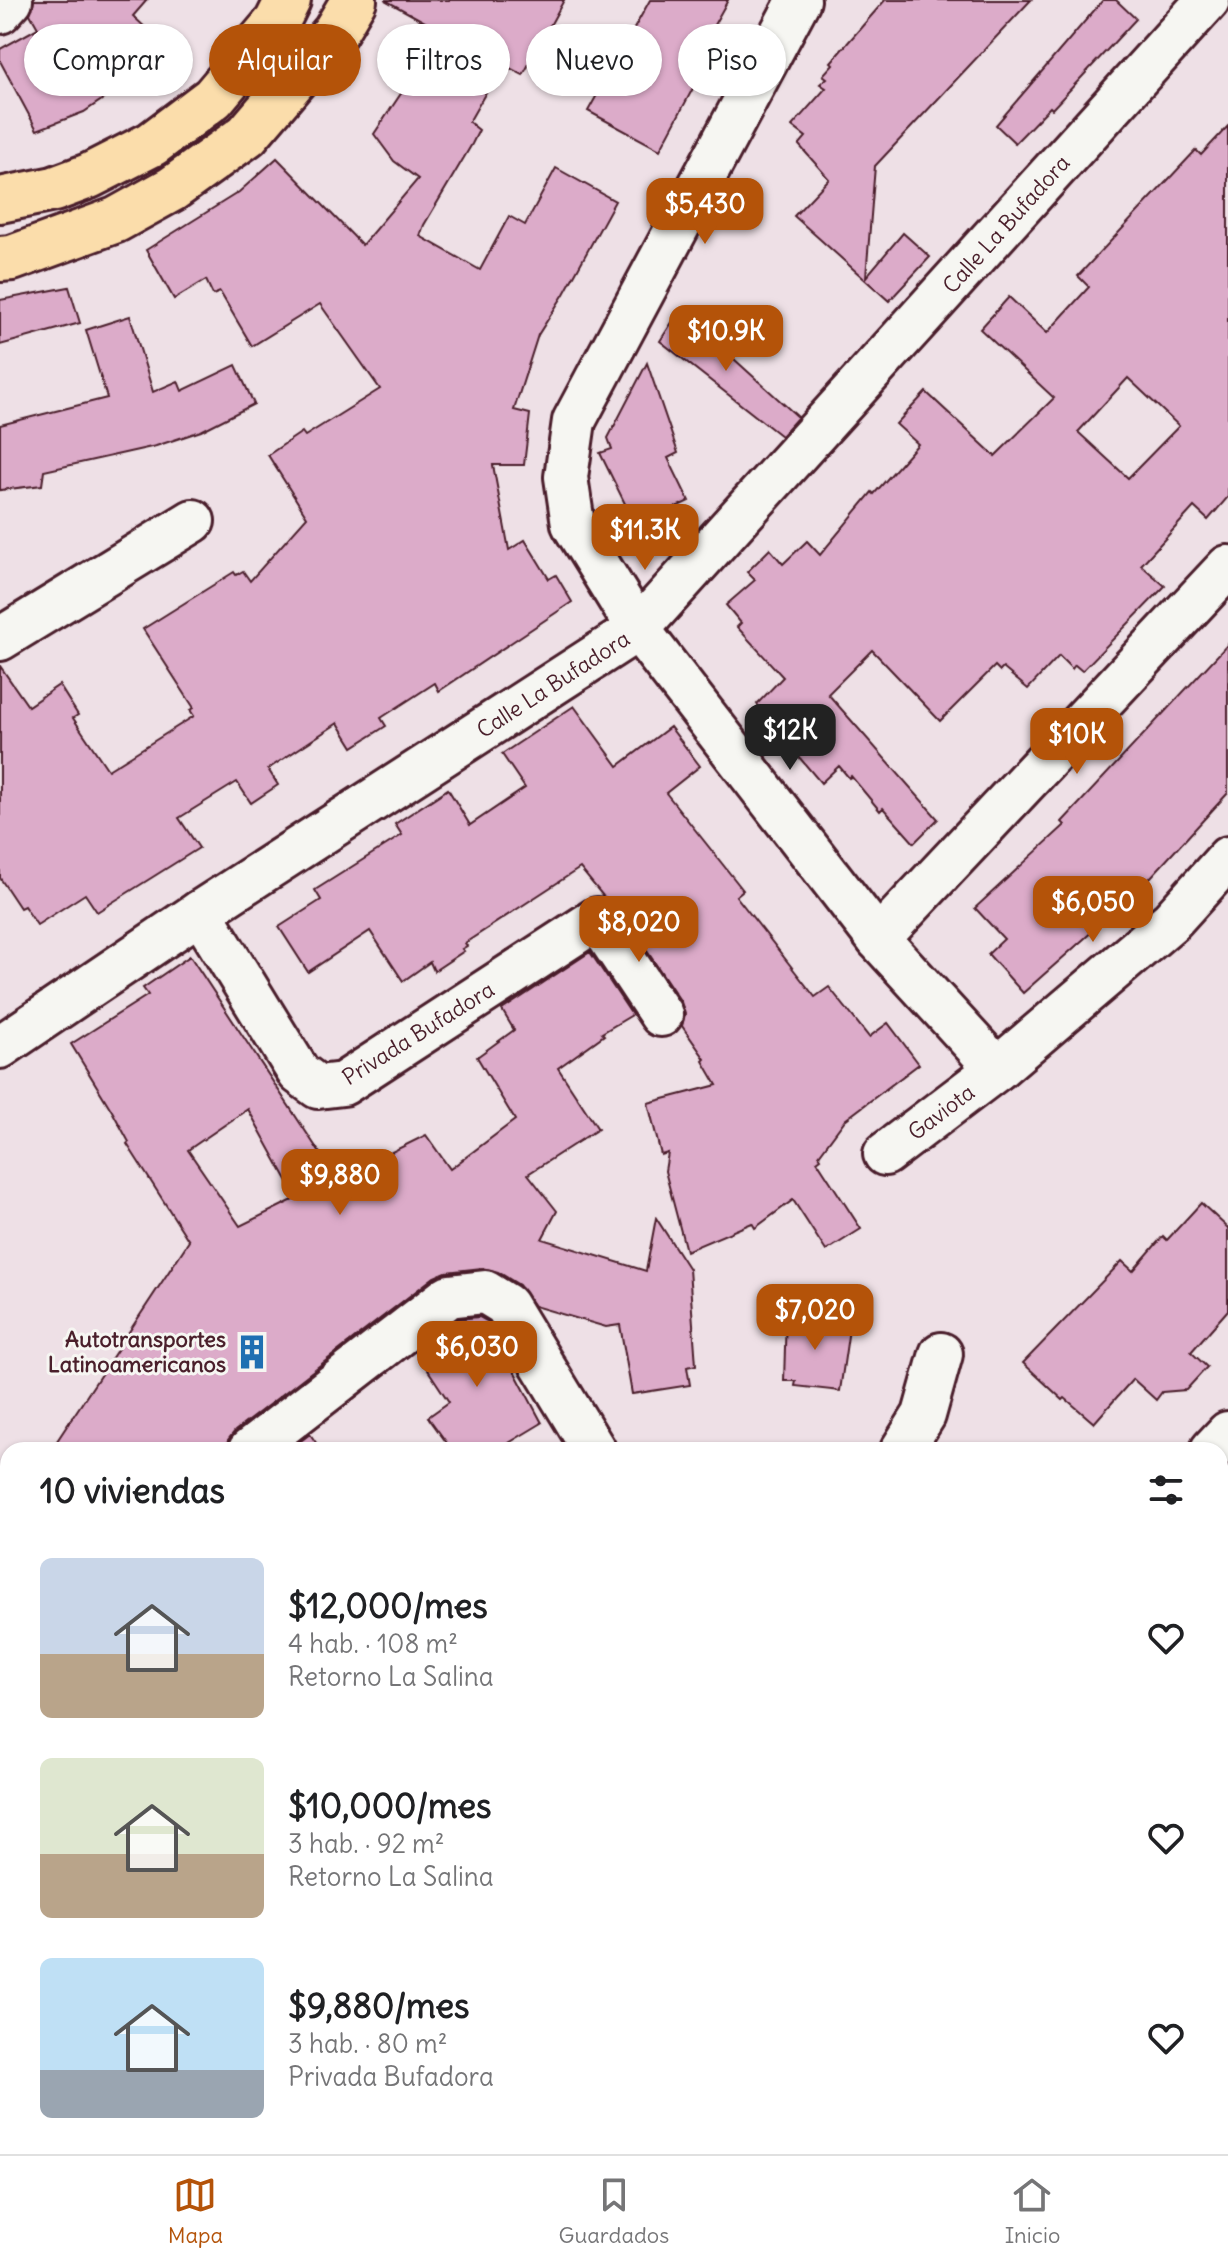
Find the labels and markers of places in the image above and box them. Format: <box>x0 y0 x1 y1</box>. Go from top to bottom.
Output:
pin: $5,430 <box>640 178 770 246</box>
pin: $10.9K <box>661 305 791 373</box>
pin: $11.3K <box>580 504 710 572</box>
pin: $12K <box>743 704 837 772</box>
pin: $10K <box>1030 708 1124 776</box>
pin: $6,050 <box>1028 876 1158 944</box>
pin: $8,020 <box>574 896 704 964</box>
pin: $9,880 <box>275 1149 405 1217</box>
pin: $7,020 <box>750 1284 880 1352</box>
pin: $6,030 <box>412 1321 542 1389</box>
place label: Autotransportes Latinoamericanos <box>48 1325 226 1378</box>
building icon: Autotransportes Latinoamericanos <box>233 1333 271 1371</box>

